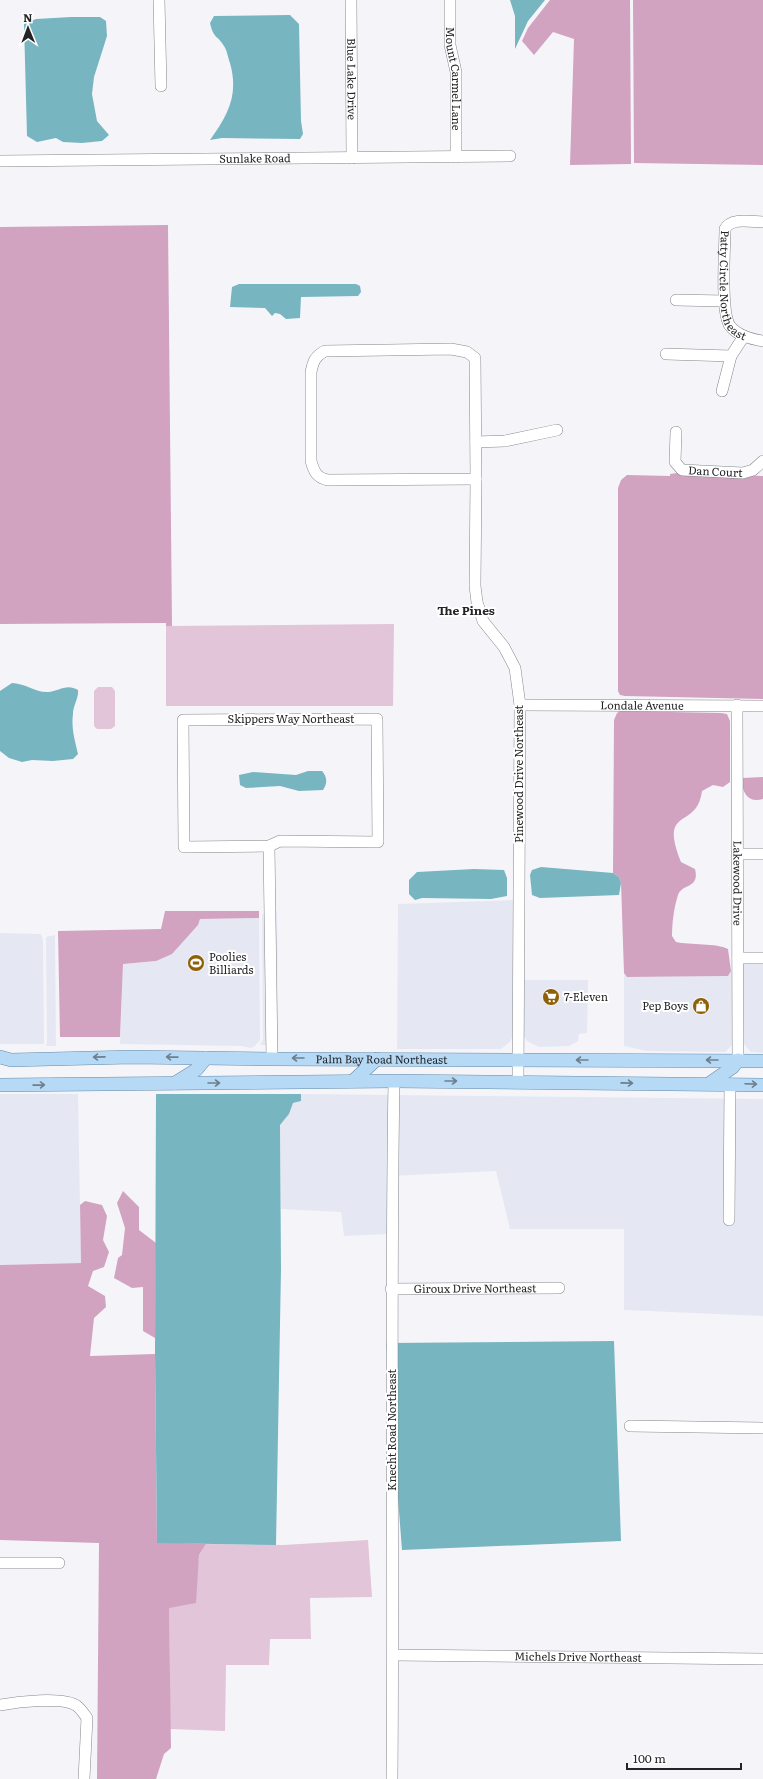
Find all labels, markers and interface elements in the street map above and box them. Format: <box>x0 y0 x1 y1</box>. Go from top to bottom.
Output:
north arrow <box>8 8 48 48</box>
text: N <box>23 9 33 25</box>
street label: Mount Carmel Lane <box>443 27 465 131</box>
street label: Blue Lake Drive <box>344 38 361 120</box>
street label: Sunlake Road <box>219 149 291 166</box>
street label: Patty Circle Northeast <box>717 230 750 343</box>
street label: Dan Court <box>688 461 744 480</box>
district label: The Pines <box>437 601 495 619</box>
street label: Londale Avenue <box>600 696 684 713</box>
street label: Pinewood Drive Northeast <box>510 704 526 843</box>
street label: Skippers Way Northeast <box>228 710 355 726</box>
street label: Lakewood Drive <box>730 840 747 926</box>
place label: Poolies Billiards <box>209 948 254 977</box>
sports icon: Poolies Billiards <box>186 953 206 973</box>
supermarket icon: 7-Eleven <box>541 987 561 1007</box>
place label: 7-Eleven <box>564 988 608 1004</box>
shop icon: Pep Boys <box>691 996 711 1016</box>
place label: Pep Boys <box>642 997 688 1013</box>
street label: Palm Bay Road Northeast <box>316 1050 448 1067</box>
one-way arrow <box>93 1053 106 1061</box>
one-way arrow <box>166 1054 179 1061</box>
one-way arrow <box>292 1054 305 1062</box>
one-way arrow <box>576 1056 589 1064</box>
one-way arrow <box>706 1056 719 1064</box>
one-way arrow <box>444 1077 457 1085</box>
one-way arrow <box>207 1079 220 1087</box>
one-way arrow <box>620 1079 633 1087</box>
one-way arrow <box>744 1080 757 1088</box>
one-way arrow <box>32 1081 45 1089</box>
street label: Giroux Drive Northeast <box>414 1279 537 1296</box>
street label: Knecht Road Northeast <box>383 1369 399 1491</box>
street label: Michels Drive Northeast <box>514 1647 642 1665</box>
scale bar <box>627 1745 741 1771</box>
text: 100 m <box>633 1749 666 1767</box>

